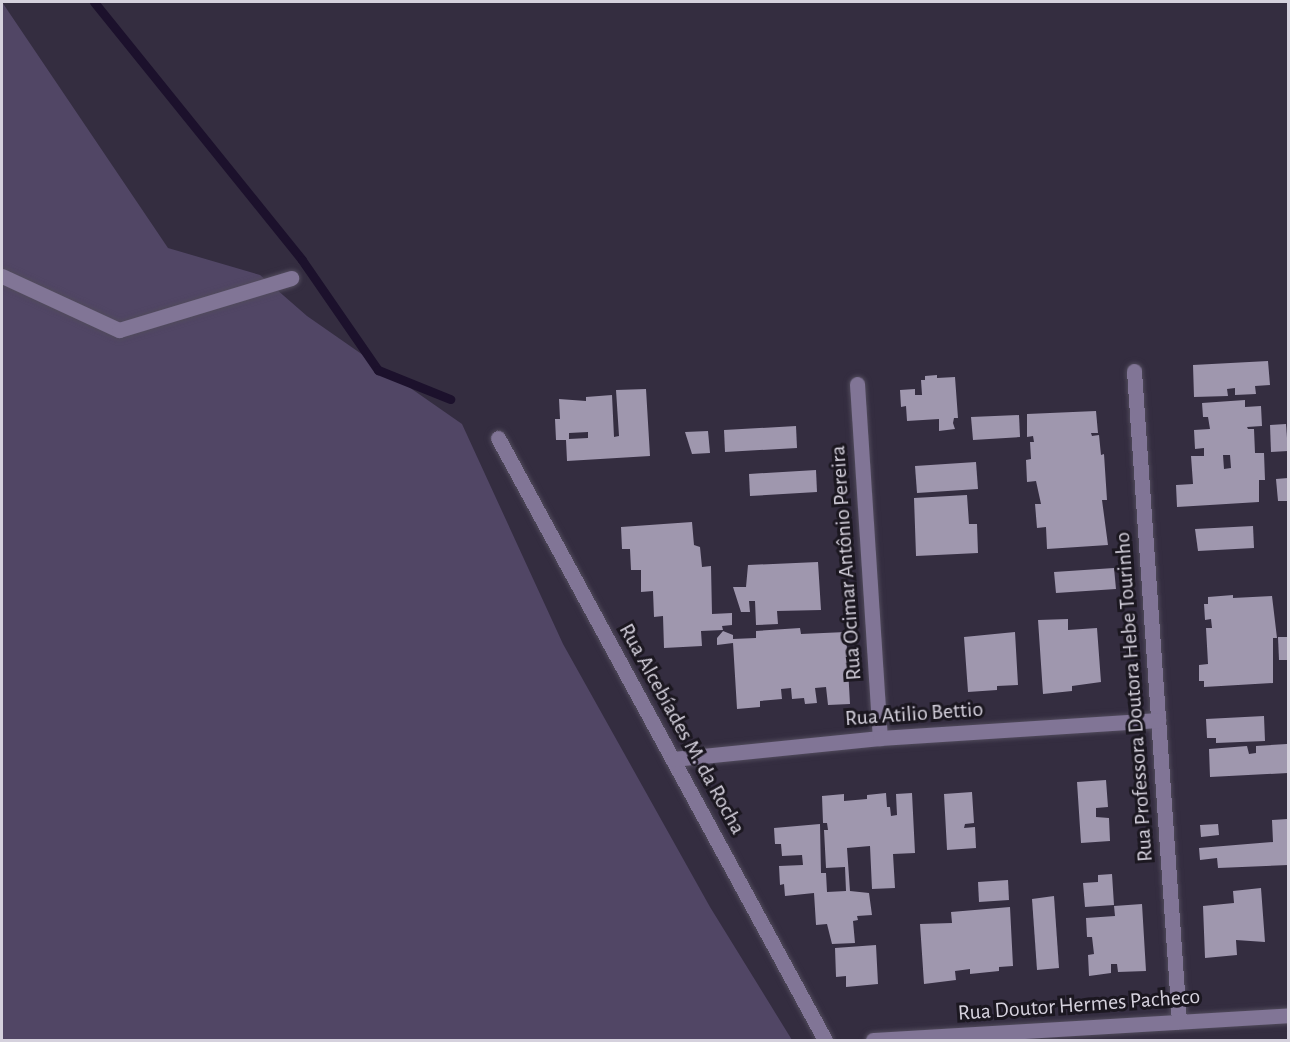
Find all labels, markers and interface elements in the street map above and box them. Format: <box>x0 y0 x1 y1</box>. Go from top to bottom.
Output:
street label: Rua Ocimar Antônio Pereira <box>825 445 867 681</box>
street label: Rua Professora Doutora Hebe Tourinho <box>1109 531 1159 863</box>
street label: Rua Alcebíades M. da Rocha <box>613 619 751 839</box>
street label: Rua Atilio Bettio <box>844 696 984 732</box>
street label: Rua Doutor Hermes Pacheco <box>957 983 1201 1027</box>

